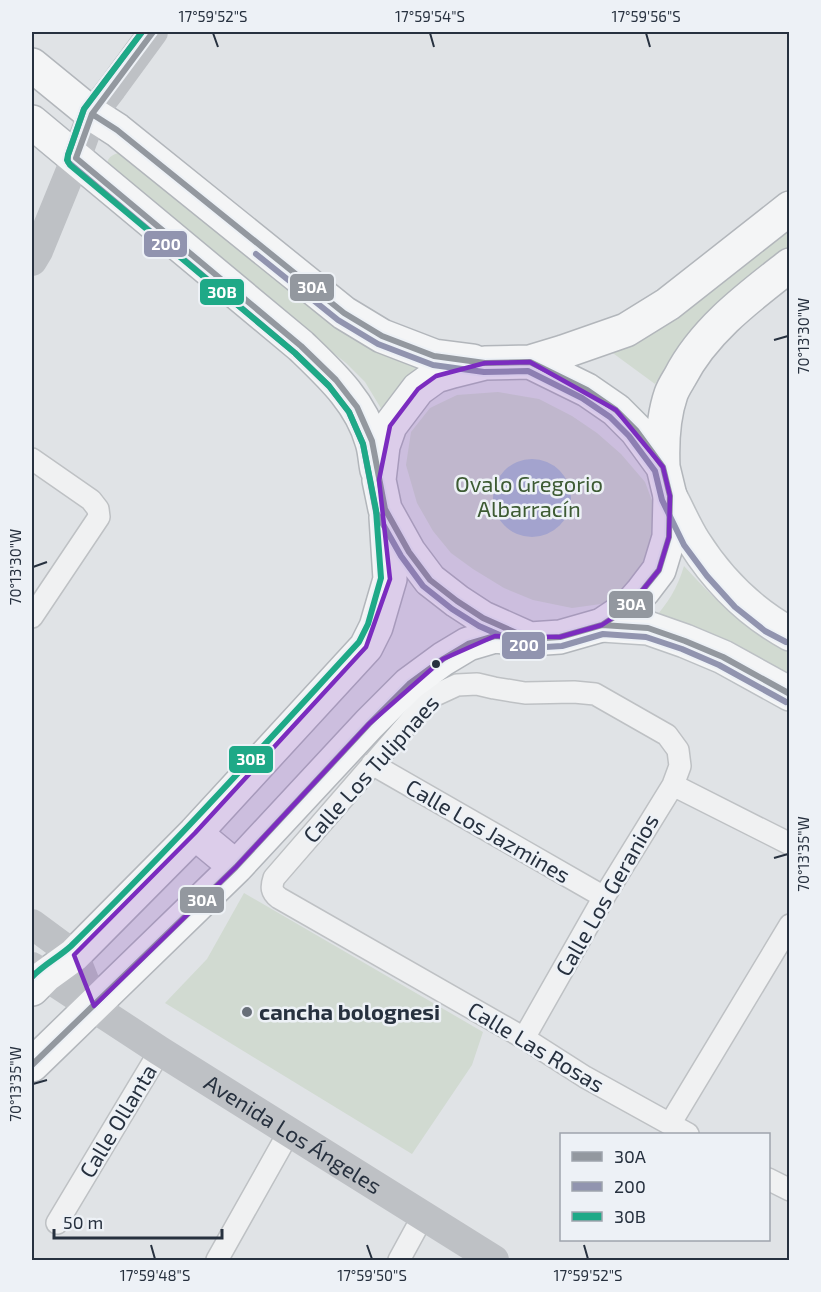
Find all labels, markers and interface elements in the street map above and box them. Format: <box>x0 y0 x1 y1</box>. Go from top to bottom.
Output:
text: 17°59'52"S <box>178 7 248 25</box>
text: 17°59'54"S <box>395 7 465 25</box>
text: 17°59'56"S <box>611 7 681 25</box>
line badge: 200 <box>143 230 188 258</box>
text: 200 <box>151 234 181 253</box>
line badge: 30A <box>289 273 335 302</box>
text: 30A <box>297 277 327 296</box>
line badge: 30B <box>199 278 245 306</box>
text: 30B <box>207 282 237 301</box>
text: 70°13'30"W <box>794 298 812 374</box>
park label: Ovalo Gregorio Albarracín <box>455 470 603 521</box>
text: 70°13'30"W <box>6 529 24 605</box>
line badge: 30A <box>608 590 654 619</box>
text: 30A <box>616 594 646 613</box>
line badge: 200 <box>501 631 546 660</box>
text: 200 <box>509 635 539 654</box>
unlabelled marker <box>430 658 442 670</box>
street label: Calle Los Tulipnaes <box>297 689 443 848</box>
line badge: 30B <box>228 745 274 774</box>
text: 30B <box>236 749 266 768</box>
street label: Calle Los Jazmines <box>402 773 575 888</box>
street label: Calle Los Geranios <box>549 809 663 980</box>
text: 70°13'35"W <box>794 816 812 892</box>
line badge: 30A <box>179 886 225 914</box>
text: 30A <box>187 890 217 909</box>
street label: Calle Las Rosas <box>464 995 609 1097</box>
place label: cancha bolognesi <box>259 998 440 1024</box>
marker: cancha bolognesi <box>240 1005 254 1019</box>
text: 70°13'35"W <box>6 1046 24 1122</box>
street label: Calle Ollanta <box>73 1059 161 1182</box>
street label: Avenida Los Ángeles <box>200 1068 387 1198</box>
legend <box>560 1133 770 1241</box>
text: 30A <box>614 1145 647 1167</box>
text: 200 <box>614 1175 646 1197</box>
scale bar <box>54 1202 222 1240</box>
text: 30B <box>614 1205 646 1227</box>
text: 50 m <box>63 1211 103 1233</box>
text: 17°59'48"S <box>120 1266 190 1284</box>
text: 17°59'50"S <box>337 1266 407 1284</box>
text: 17°59'52"S <box>553 1266 623 1284</box>

